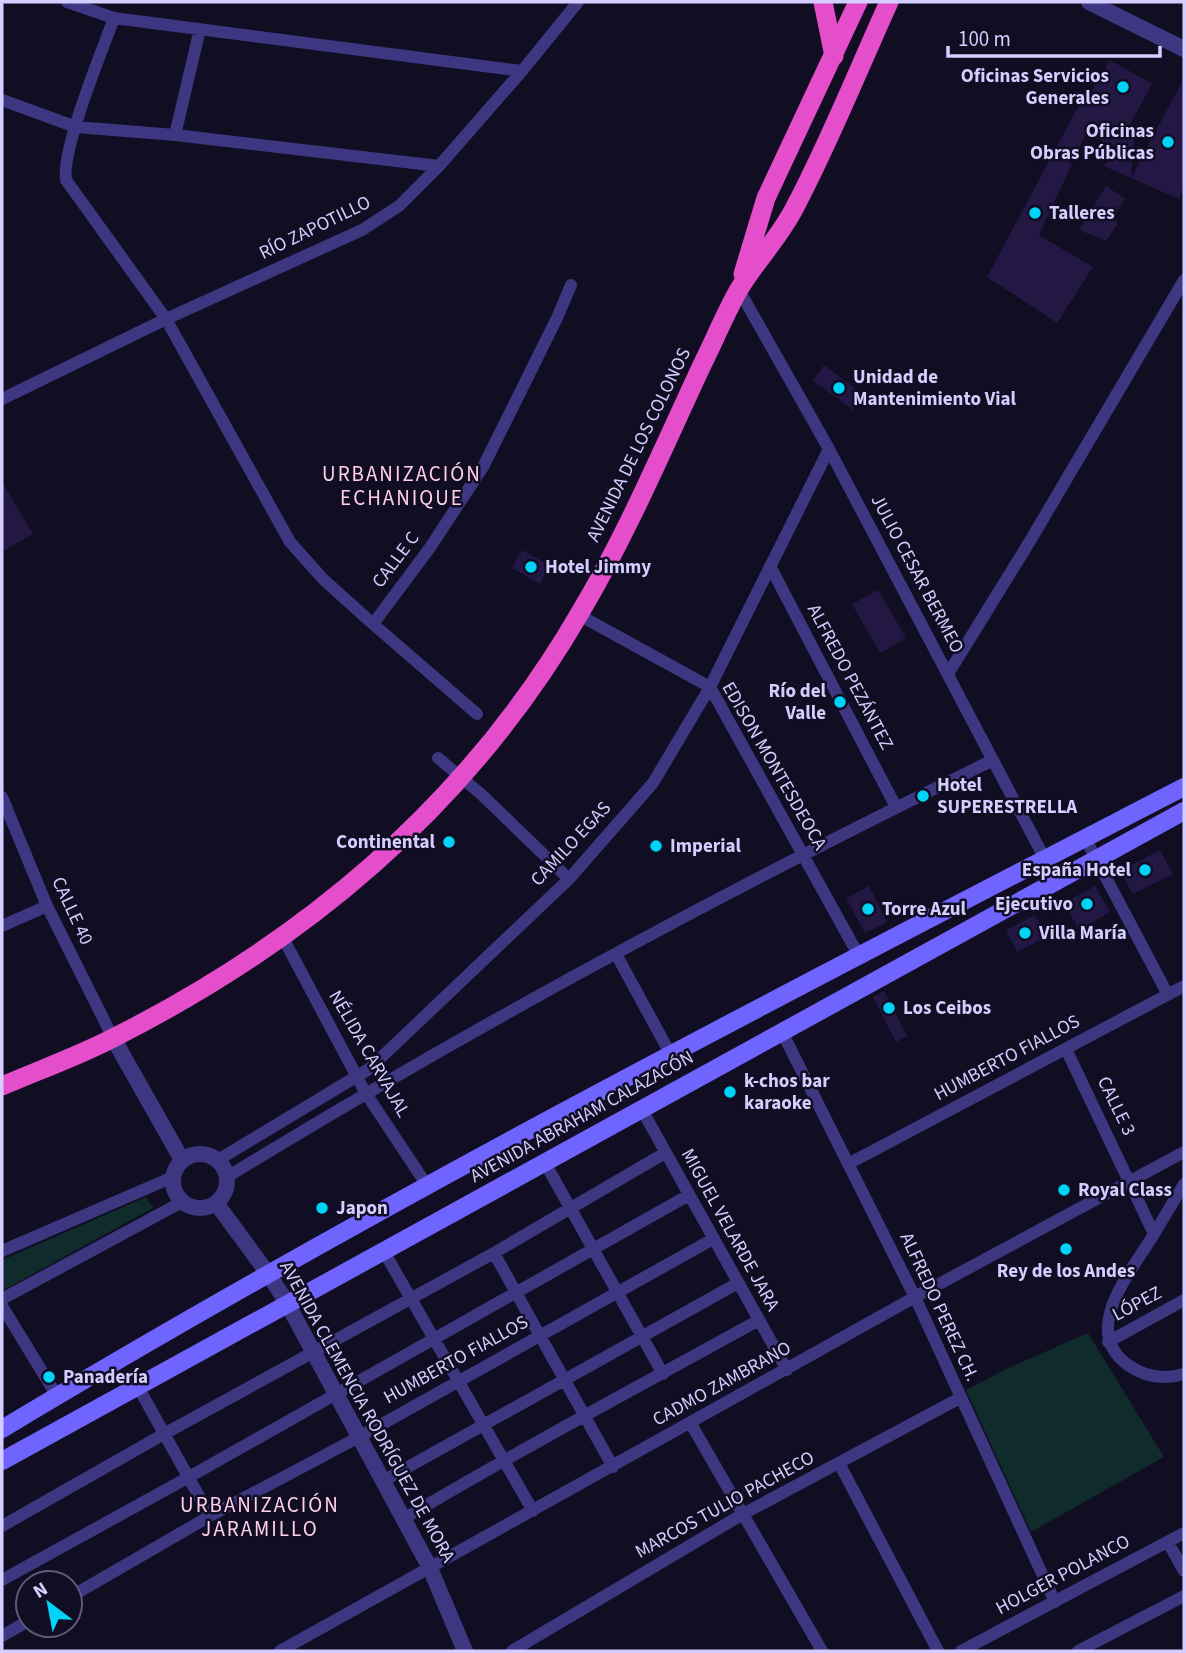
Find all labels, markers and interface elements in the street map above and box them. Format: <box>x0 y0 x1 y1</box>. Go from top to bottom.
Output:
scale bar <box>948 14 1160 58</box>
text: 100 m <box>958 24 1011 54</box>
place label: Oficinas Servicios Generales <box>961 63 1109 112</box>
marker: Oficinas Servicios Generales <box>1115 79 1131 95</box>
place label: Oficinas Obras Públicas <box>1030 118 1154 167</box>
marker: Oficinas Obras Públicas <box>1160 134 1176 150</box>
street label: RÍO ZAPOTILLO <box>255 189 375 267</box>
place label: Talleres <box>1049 200 1115 227</box>
marker: Talleres <box>1027 205 1043 221</box>
street label: AVENIDA DE LOS COLONOS <box>580 343 698 547</box>
place label: Unidad de Mantenimiento Vial <box>853 364 1017 413</box>
marker: Unidad de Mantenimiento Vial <box>831 380 847 396</box>
district label: URBANIZACIÓN ECHANIQUE <box>322 459 482 513</box>
street label: JULIO CESAR BERMEO <box>864 490 970 658</box>
street label: CALLE C <box>366 526 426 594</box>
place label: Hotel Jimmy <box>545 554 651 581</box>
marker: Hotel Jimmy <box>523 559 539 575</box>
street label: ALFREDO PEZÁNTEZ <box>800 599 900 755</box>
street label: EDISON MONTESDEOCA <box>715 677 834 856</box>
place label: Río del Valle <box>769 678 827 727</box>
marker: Río del Valle <box>832 694 848 710</box>
place label: Hotel SUPERESTRELLA <box>937 772 1077 821</box>
marker: Hotel SUPERESTRELLA <box>915 788 931 804</box>
street label: CAMILO EGAS <box>525 796 617 892</box>
place label: Continental <box>336 829 436 856</box>
place label: Imperial <box>670 833 742 860</box>
marker: Continental <box>441 834 457 850</box>
marker: Imperial <box>648 838 664 854</box>
place label: España Hotel <box>1022 857 1132 884</box>
marker: España Hotel <box>1137 862 1153 878</box>
street label: CALLE 40 <box>44 873 100 949</box>
place label: Ejecutivo <box>995 891 1073 918</box>
place label: Torre Azul <box>882 896 966 923</box>
marker: Ejecutivo <box>1079 896 1095 912</box>
marker: Torre Azul <box>860 901 876 917</box>
place label: Villa María <box>1038 920 1127 947</box>
marker: Villa María <box>1017 925 1033 941</box>
street label: NÉLIDA CARVAJAL <box>322 985 416 1123</box>
place label: Los Ceibos <box>903 995 991 1022</box>
marker: Los Ceibos <box>881 1000 897 1016</box>
street label: HUMBERTO FIALLOS <box>929 1008 1085 1108</box>
street label: AVENIDA ABRAHAM CALAZACÓN <box>465 1044 699 1190</box>
place label: k-chos bar karaoke <box>744 1068 830 1117</box>
street label: CALLE 3 <box>1090 1072 1142 1140</box>
marker: k-chos bar karaoke <box>722 1084 738 1100</box>
street label: MIGUEL VELARDE JARA <box>674 1144 786 1317</box>
place label: Royal Class <box>1078 1177 1172 1204</box>
marker: Royal Class <box>1056 1182 1072 1198</box>
place label: Japon <box>336 1195 388 1222</box>
marker: Japon <box>314 1200 330 1216</box>
street label: ALFREDO PEREZ CH. <box>893 1228 985 1386</box>
marker: Rey de los Andes <box>1058 1241 1074 1257</box>
street label: AVENIDA CLEMENCIA RODRÍGUEZ DE MORA <box>273 1256 462 1568</box>
place label: Rey de los Andes <box>997 1258 1135 1285</box>
street label: LÓPEZ <box>1108 1280 1166 1328</box>
street label: HUMBERTO FIALLOS <box>379 1309 533 1411</box>
street label: CADMO ZAMBRANO <box>648 1335 796 1433</box>
place label: Panadería <box>63 1364 148 1391</box>
marker: Panadería <box>41 1369 57 1385</box>
street label: MARCOS TULIO PACHECO <box>631 1444 819 1566</box>
district label: URBANIZACIÓN JARAMILLO <box>180 1490 340 1544</box>
street label: HOLGER POLANCO <box>991 1528 1135 1622</box>
north arrow <box>14 1569 84 1639</box>
text: N <box>28 1576 53 1606</box>

